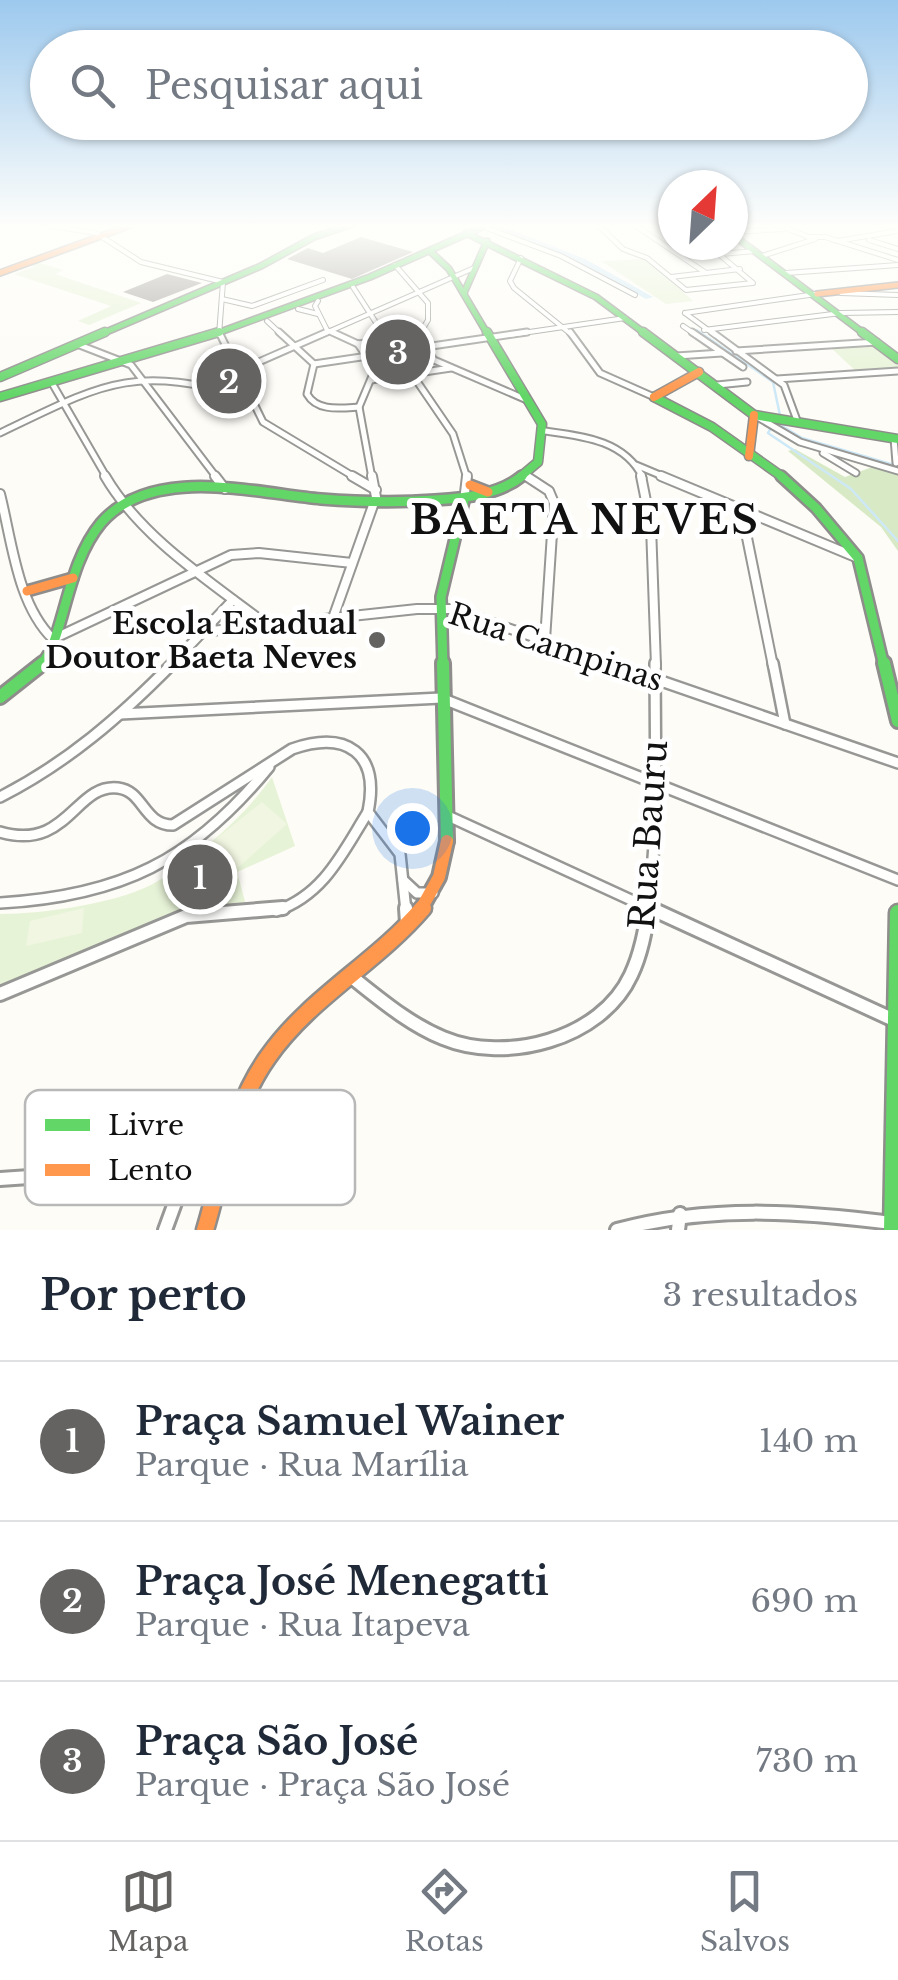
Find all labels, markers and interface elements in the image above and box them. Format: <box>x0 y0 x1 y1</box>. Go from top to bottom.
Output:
search box <box>30 30 868 140</box>
icon: search <box>65 58 120 113</box>
text: Pesquisar aqui <box>145 62 423 109</box>
north arrow <box>658 170 748 260</box>
pin: 3 <box>366 314 430 390</box>
pin: 2 <box>196 344 262 418</box>
district label: BAETA NEVES <box>410 495 760 545</box>
street label: Rua Campinas <box>444 595 668 699</box>
place label: Escola Estadual Doutor Baeta Neves <box>45 605 357 676</box>
marker: Escola Estadual Doutor Baeta Neves <box>366 629 388 651</box>
street label: Rua Bauru <box>620 739 676 931</box>
your location <box>387 803 438 854</box>
pin: 1 <box>168 840 232 914</box>
legend <box>25 1090 355 1205</box>
text: Livre <box>108 1108 184 1143</box>
text: Lento <box>108 1153 193 1188</box>
text: Por perto <box>40 1269 247 1321</box>
text: 3 resultados <box>663 1275 858 1315</box>
text: Praça Samuel Wainer <box>135 1398 564 1445</box>
text: 1 <box>66 1421 79 1461</box>
text: 140 m <box>759 1421 858 1461</box>
text: Parque · Rua Marília <box>135 1445 468 1485</box>
text: Praça José Menegatti <box>135 1558 549 1605</box>
text: 2 <box>62 1581 83 1621</box>
text: 690 m <box>750 1581 858 1621</box>
text: Parque · Rua Itapeva <box>135 1605 470 1645</box>
text: Praça São José <box>135 1718 418 1765</box>
text: 3 <box>62 1741 83 1781</box>
text: 730 m <box>756 1741 858 1781</box>
text: Parque · Praça São José <box>135 1765 510 1805</box>
tab: Mapa <box>108 1864 189 1959</box>
tab: Rotas <box>405 1864 484 1959</box>
tab: Salvos <box>700 1864 790 1959</box>

